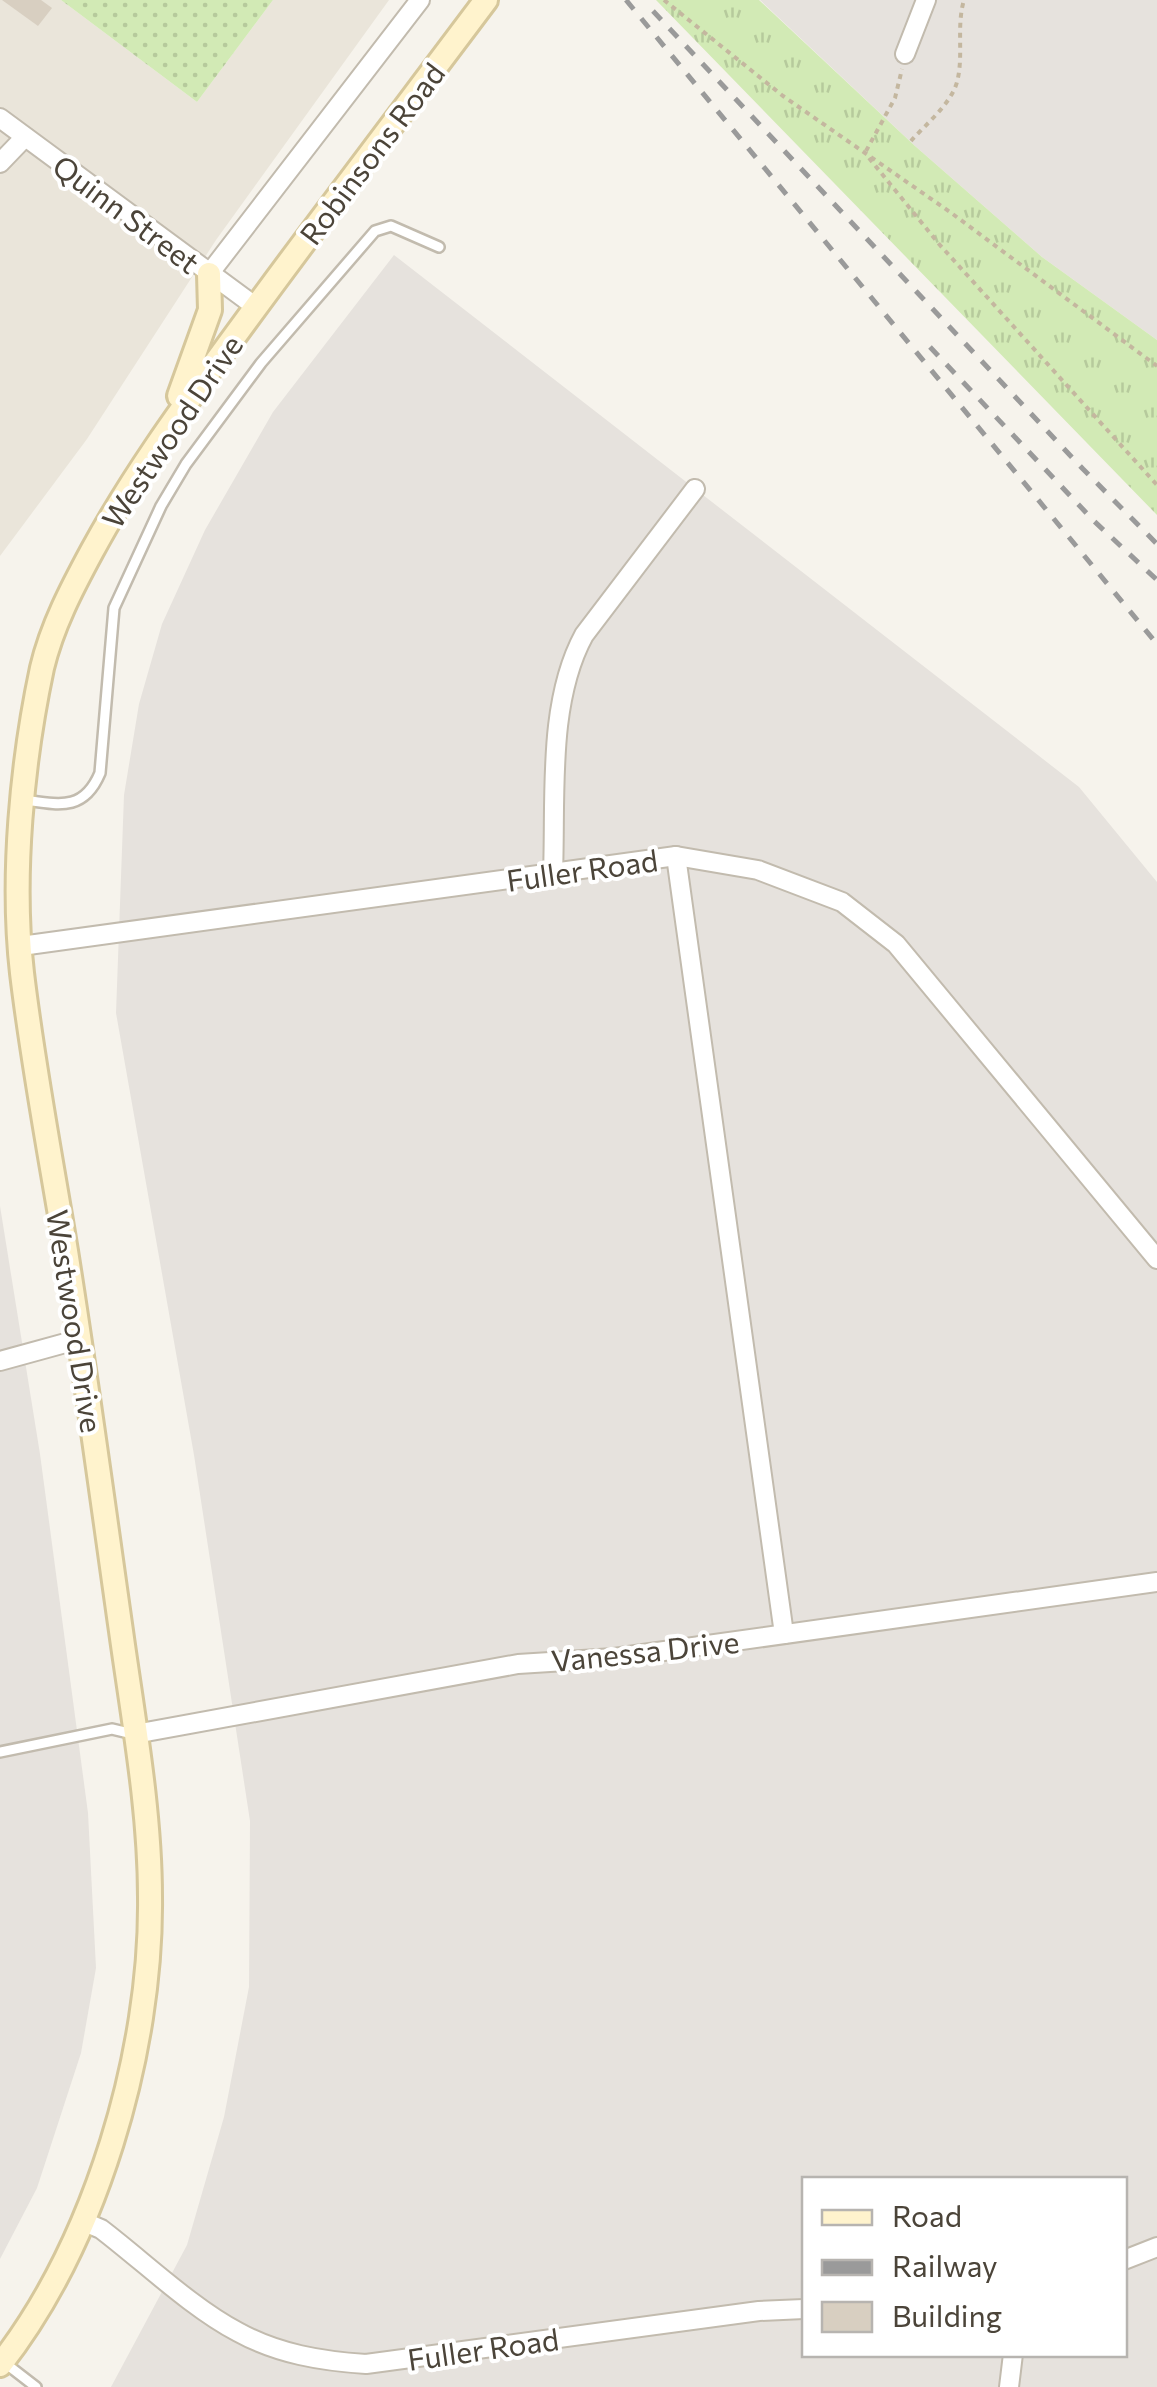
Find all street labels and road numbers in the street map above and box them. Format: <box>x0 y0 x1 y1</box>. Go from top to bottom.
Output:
street label: Robinsons Road <box>291 55 451 251</box>
street label: Quinn Street <box>46 146 208 280</box>
street label: Westwood Drive <box>93 327 249 535</box>
street label: Fuller Road <box>504 840 660 898</box>
street label: Westwood Drive <box>40 1207 112 1435</box>
street label: Vanessa Drive <box>549 1622 741 1678</box>
street label: Fuller Road <box>405 2319 561 2377</box>

